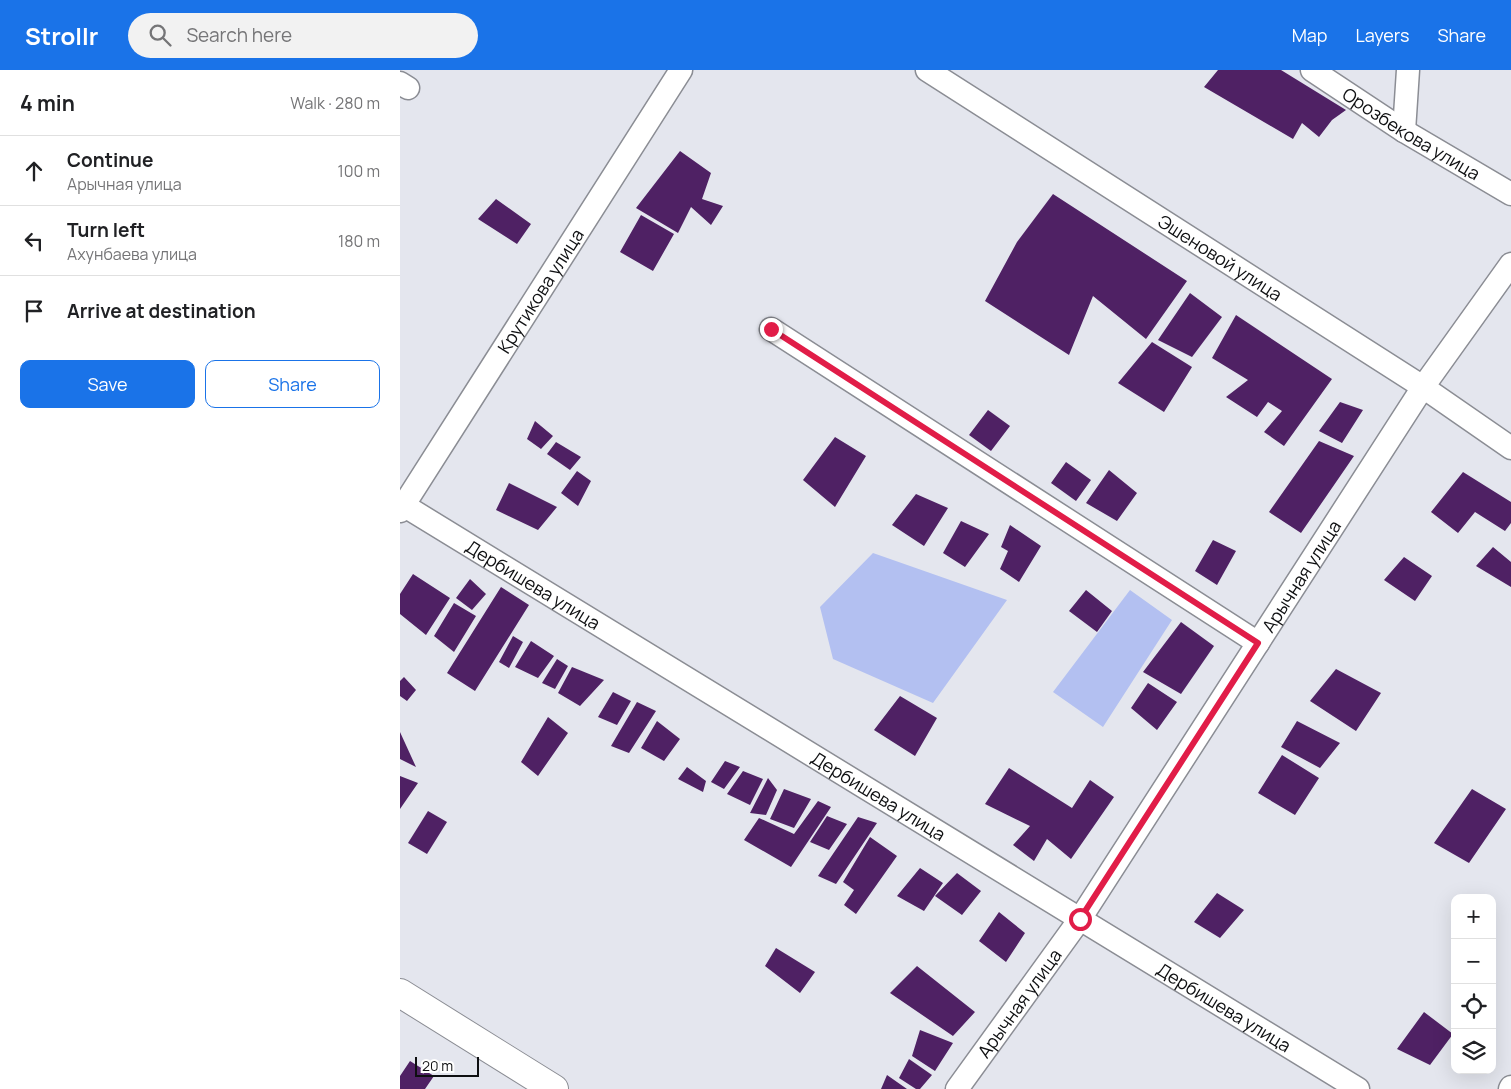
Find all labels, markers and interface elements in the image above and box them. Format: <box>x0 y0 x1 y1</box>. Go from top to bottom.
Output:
search box <box>128 13 478 58</box>
text: Strollr <box>25 19 98 52</box>
icon: search <box>146 21 174 49</box>
text: Search here <box>186 22 292 48</box>
text: Map <box>1292 23 1327 47</box>
text: Layers <box>1355 23 1409 47</box>
text: Share <box>1437 23 1486 47</box>
street label: Орозбекова улица <box>1338 82 1485 185</box>
text: 4 min <box>20 89 75 117</box>
text: Walk · 280 m <box>290 92 380 114</box>
text: Continue <box>67 147 153 173</box>
icon: ahead <box>20 157 48 185</box>
text: 100 m <box>337 160 380 182</box>
text: Арычная улица <box>67 173 182 195</box>
street label: Эшеновой улица <box>1153 209 1287 306</box>
text: Turn left <box>67 217 145 243</box>
street label: Крутикова улица <box>492 224 589 358</box>
icon: left <box>20 227 48 255</box>
text: 180 m <box>338 230 380 252</box>
text: Ахунбаева улица <box>67 243 197 265</box>
icon: arrive <box>20 297 48 325</box>
text: Arrive at destination <box>67 298 256 324</box>
route end <box>760 318 783 341</box>
button: Save <box>20 360 195 408</box>
button: Share <box>205 360 380 408</box>
street label: Арычная улица <box>1256 515 1346 637</box>
street label: Дербишева улица <box>461 534 605 635</box>
street label: Дербишева улица <box>807 745 950 846</box>
map controls <box>1451 894 1496 1074</box>
button: + <box>1451 894 1496 939</box>
route start <box>1069 908 1092 931</box>
button: − <box>1451 939 1496 984</box>
street label: Арычная улица <box>972 944 1067 1062</box>
street label: Дербишева улица <box>1152 957 1296 1057</box>
button: locate <box>1451 984 1496 1029</box>
button: layers <box>1451 1029 1496 1074</box>
scale bar <box>415 1054 479 1077</box>
text: 20 m <box>422 1056 453 1075</box>

